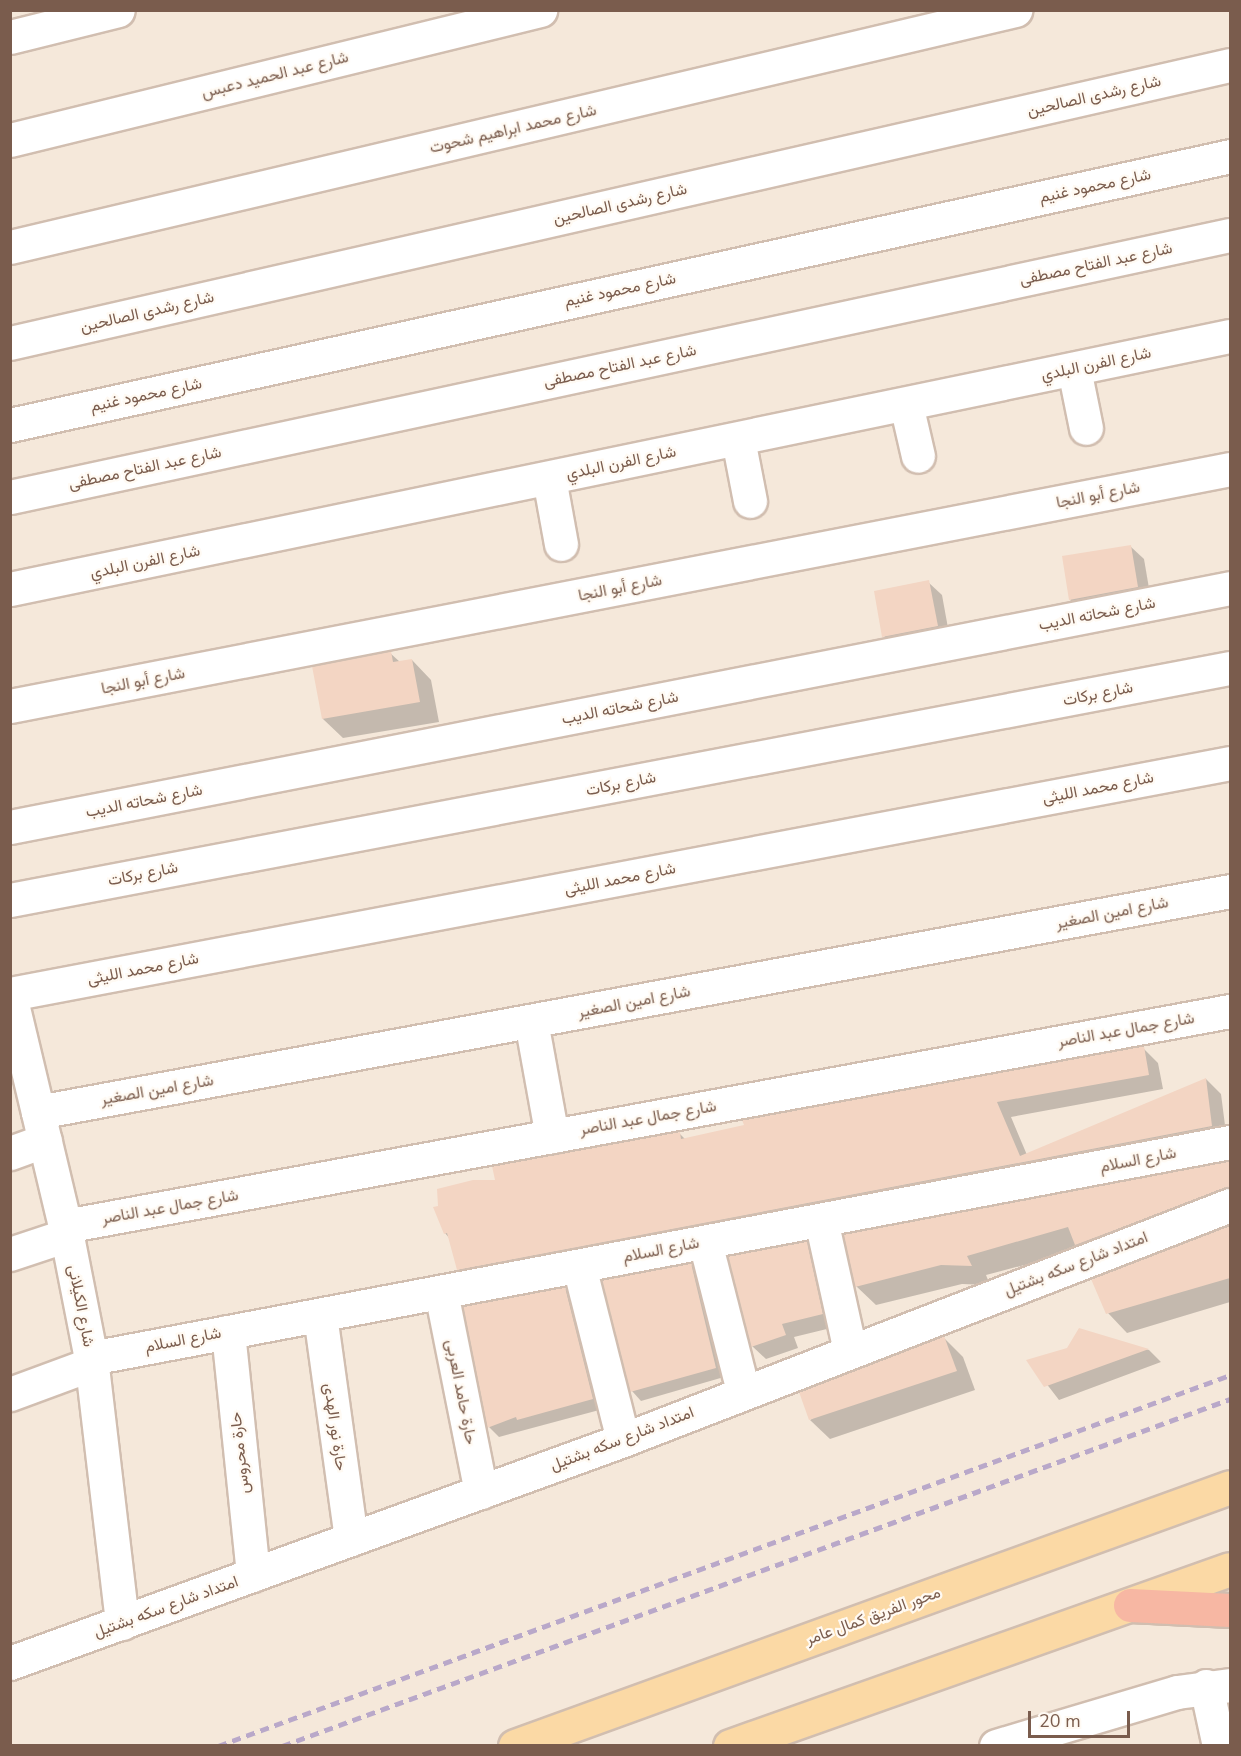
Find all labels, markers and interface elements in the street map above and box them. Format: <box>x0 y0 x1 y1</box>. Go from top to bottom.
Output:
street label: شارع عبد الحميد دعبس <box>199 47 351 103</box>
street label: شارع رشدى الصالحين <box>1025 71 1163 121</box>
street label: شارع محمد ابراهيم شحوت <box>428 100 598 158</box>
street label: شارع محمود غنيم <box>1038 165 1152 207</box>
street label: شارع رشدى الصالحين <box>551 179 689 229</box>
street label: شارع عبد الفتاح مصطفى <box>1018 238 1174 290</box>
street label: شارع محمود غنيم <box>563 269 677 311</box>
street label: شارع رشدى الصالحين <box>78 287 216 337</box>
street label: شارع عبد الفتاح مصطفى <box>542 340 698 392</box>
street label: شارع الفرن البلدي <box>1039 343 1153 385</box>
street label: شارع محمود غنيم <box>89 374 203 416</box>
street label: شارع عبد الفتاح مصطفى <box>67 442 223 494</box>
street label: شارع الفرن البلدي <box>564 442 678 484</box>
street label: شارع أبو النجا <box>1055 477 1141 513</box>
street label: شارع الفرن البلدي <box>88 541 202 583</box>
street label: شارع أبو النجا <box>577 570 663 606</box>
street label: شارع شحاته الديب <box>1037 593 1157 635</box>
street label: شارع أبو النجا <box>100 663 186 699</box>
street label: شارع بركات <box>1061 678 1135 710</box>
street label: شارع شحاته الديب <box>560 687 680 729</box>
street label: شارع بركات <box>584 768 658 800</box>
street label: شارع محمد الليثى <box>1041 768 1155 808</box>
street label: شارع شحاته الديب <box>84 780 204 822</box>
street label: شارع بركات <box>106 858 180 890</box>
street label: شارع محمد الليثى <box>563 859 677 899</box>
street label: شارع امين الصغير <box>1054 893 1170 933</box>
street label: شارع محمد الليثى <box>86 949 200 989</box>
street label: شارع امين الصغير <box>576 982 692 1022</box>
street label: شارع جمال عبد الناصر <box>1056 1009 1196 1051</box>
street label: شارع امين الصغير <box>99 1071 215 1109</box>
street label: شارع جمال عبد الناصر <box>578 1097 718 1139</box>
street label: شارع السلام <box>1098 1143 1178 1177</box>
street label: شارع جمال عبد الناصر <box>100 1186 240 1228</box>
street label: امتداد شارع سكه بشتيل <box>1001 1228 1151 1300</box>
street label: شارع السلام <box>621 1233 701 1267</box>
street label: شارع الكيلانى <box>64 1263 98 1349</box>
street label: شارع السلام <box>143 1323 223 1357</box>
street label: حارة حامد العربى <box>441 1338 481 1446</box>
street label: حارة نور الهدى <box>319 1382 351 1472</box>
street label: امتداد شارع سكه بشتيل <box>547 1403 697 1475</box>
street label: حارة محروس <box>226 1411 254 1495</box>
street label: امتداد شارع سكه بشتيل <box>91 1572 241 1642</box>
street label: محور الفريق كمال عامر <box>803 1583 943 1649</box>
scale bar <box>1031 1699 1133 1737</box>
text: 20 m <box>1039 1709 1081 1733</box>

